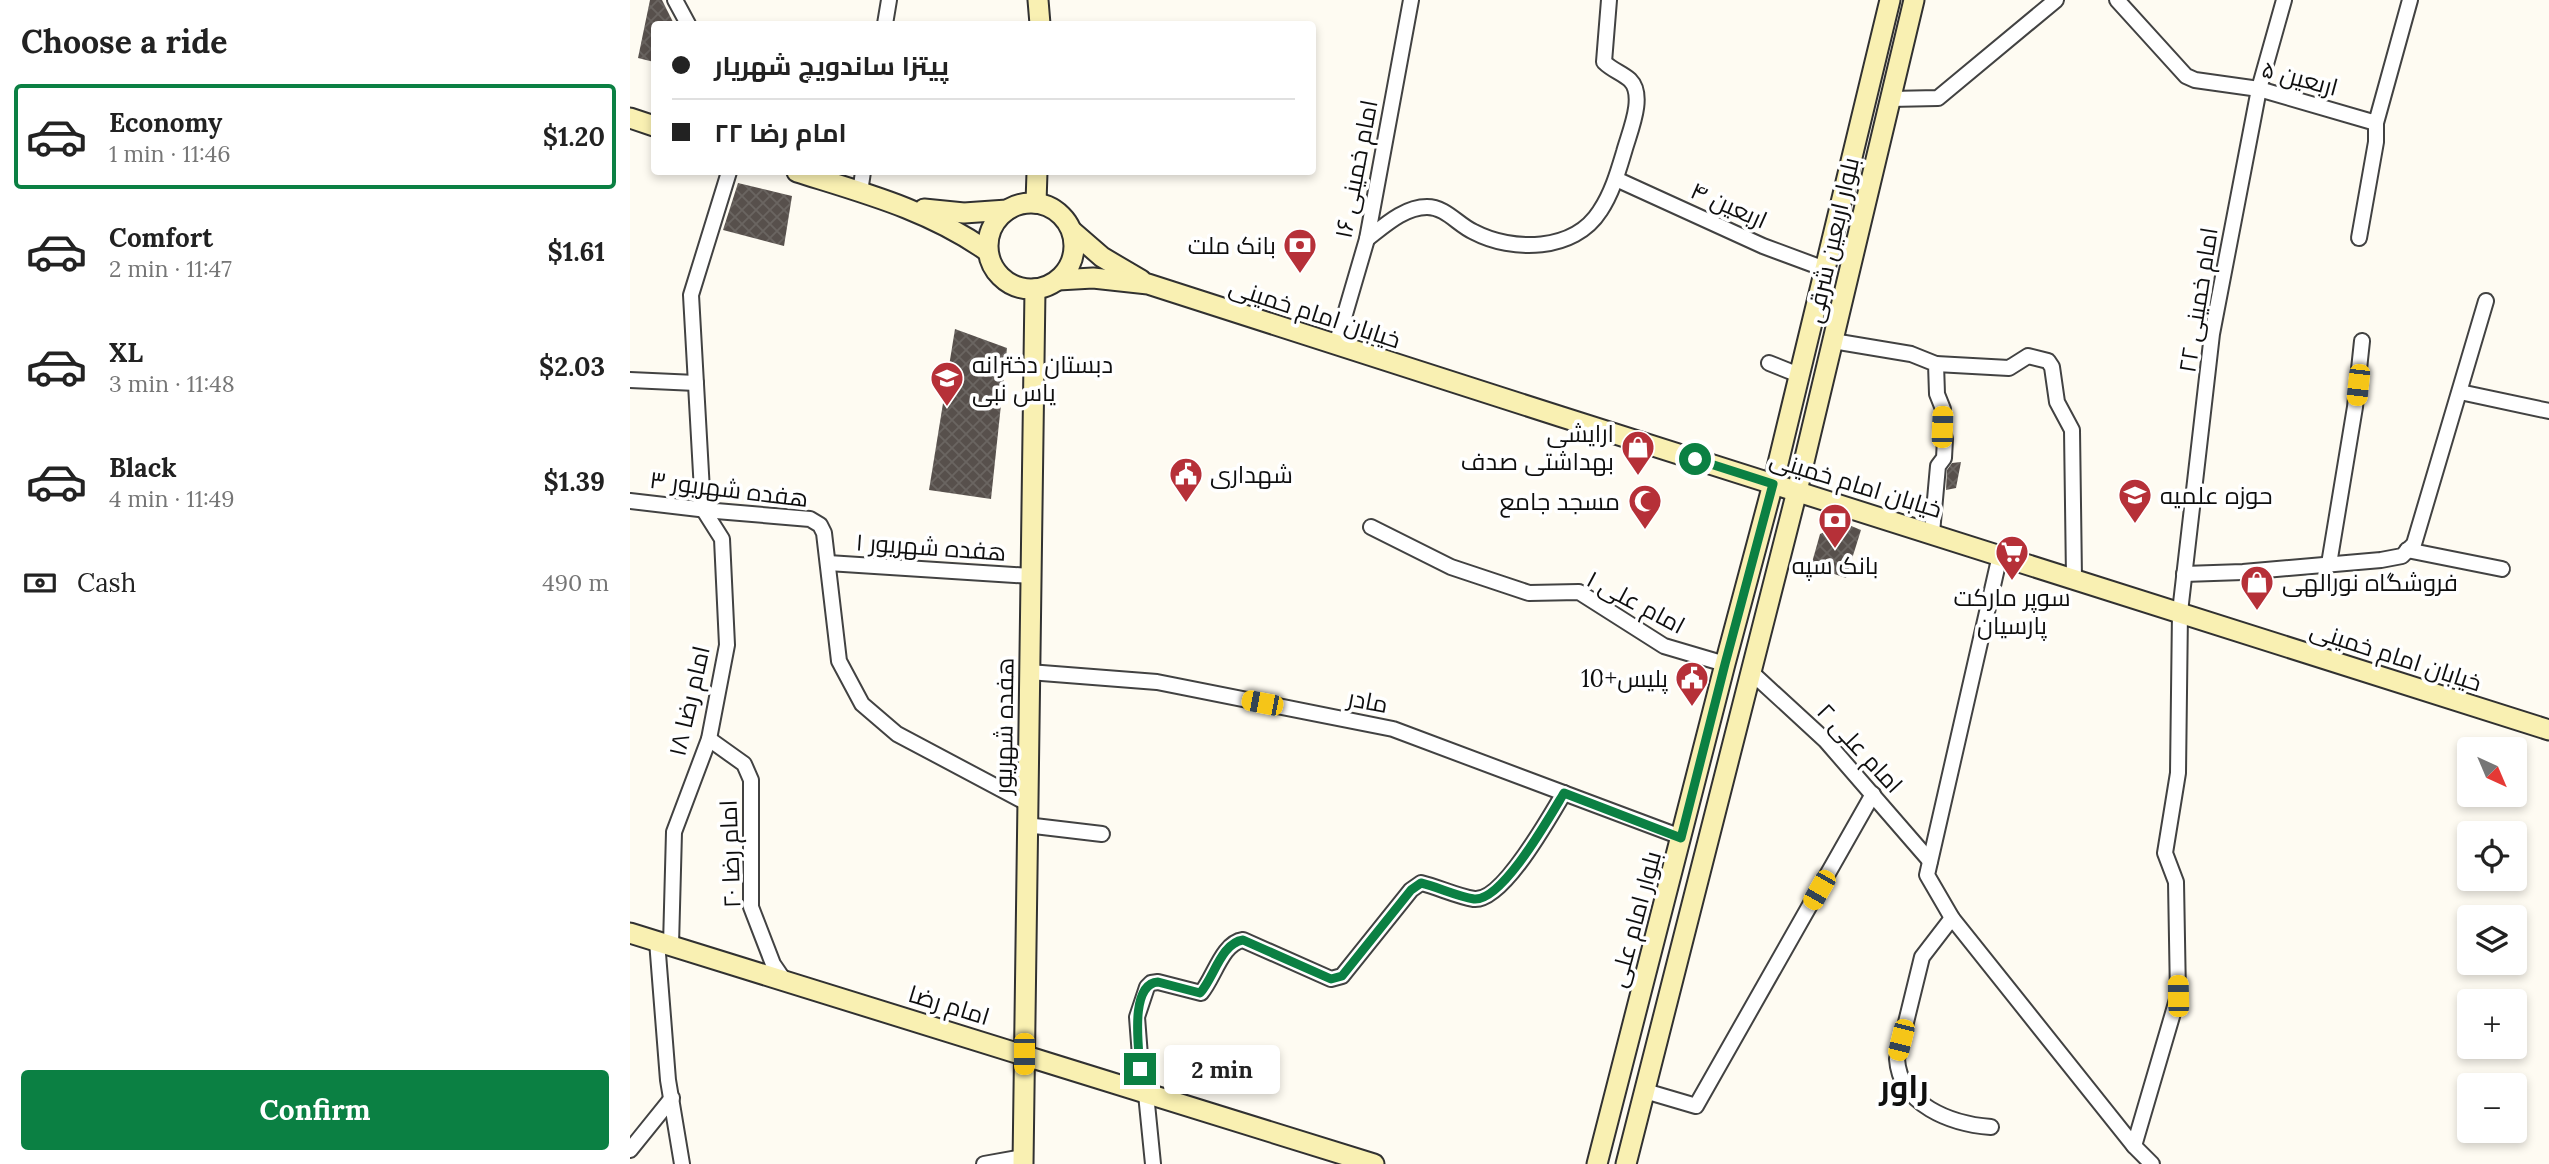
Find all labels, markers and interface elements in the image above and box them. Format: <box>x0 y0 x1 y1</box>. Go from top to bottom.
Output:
text: Choose a ride <box>21 21 228 62</box>
text: پیتزا ساندویچ شهریار <box>714 49 949 82</box>
street label: اربعین ۵ <box>2258 53 2342 103</box>
street label: امام خمینی ۱۶ <box>1327 97 1386 241</box>
icon: car <box>25 105 88 168</box>
text: Economy <box>109 106 222 139</box>
text: امام رضا ۲۲ <box>714 116 847 149</box>
text: $1.20 <box>543 120 605 153</box>
text: 1 min · 11:46 <box>109 139 231 168</box>
street label: بلوار اربعین شرقی <box>1798 154 1866 326</box>
street label: اربعین ۴ <box>1686 174 1772 236</box>
icon: car <box>25 220 88 283</box>
text: Comfort <box>109 221 213 254</box>
street label: امام خمینی ۲۲ <box>2171 225 2226 375</box>
bank icon: بانک ملت <box>1281 226 1319 275</box>
place label: بانک ملت <box>1188 230 1276 261</box>
text: $1.61 <box>548 235 605 268</box>
text: 2 min · 11:47 <box>109 254 232 283</box>
street label: خیابان امام خمینی <box>1225 271 1405 356</box>
icon: car <box>25 335 88 398</box>
text: XL <box>109 336 143 369</box>
place label: دبستان دخترانه یاس نبی <box>972 349 1113 408</box>
text: $2.03 <box>539 350 605 383</box>
school or university icon: دبستان دخترانه یاس نبی <box>928 359 966 408</box>
car <box>2346 363 2371 407</box>
text: 3 min · 11:48 <box>109 369 235 398</box>
car <box>1931 406 1954 448</box>
place label: ارایشی بهداشتی صدف <box>1461 418 1614 477</box>
shop icon: ارایشی بهداشتی صدف <box>1619 428 1657 477</box>
route start <box>1679 443 1711 475</box>
street label: خیابان امام خمینی <box>1766 443 1946 526</box>
icon: car <box>25 450 88 513</box>
text: Black <box>109 451 177 484</box>
public building icon: شهداری <box>1167 455 1205 504</box>
place label: شهداری <box>1210 459 1293 490</box>
street label: هفده شهریور ۳ <box>648 464 810 514</box>
text: $1.39 <box>544 465 605 498</box>
school or university icon: حوزه علمیه <box>2116 476 2154 525</box>
place label: حوزه علمیه <box>2160 480 2273 511</box>
mosque icon: مسجد جامع <box>1626 482 1664 531</box>
text: 4 min · 11:49 <box>109 484 235 513</box>
place label: مسجد جامع <box>1499 486 1620 518</box>
bank icon: بانک سپه <box>1816 501 1854 550</box>
street label: هفده شهریور ۱ <box>855 526 1007 568</box>
supermarket icon: سوپر مارکت پارسیان <box>1993 533 2031 582</box>
place label: بانک سپه <box>1792 550 1878 581</box>
street label: امام علی ۱ <box>1581 563 1690 642</box>
shop icon: فروشگاه نورالهی <box>2238 563 2276 612</box>
icon: cash <box>21 564 59 602</box>
text: Cash <box>77 566 136 599</box>
place label: فروشگاه نورالهی <box>2282 567 2458 598</box>
text: 490 m <box>542 568 609 597</box>
place label: سوپر مارکت پارسیان <box>1953 582 2071 642</box>
street label: خیابان امام خمینی <box>2306 614 2486 699</box>
street label: امام رضا ۱۸ <box>661 643 718 759</box>
street label: هفده شهریور <box>987 657 1021 797</box>
public building icon: پلیس+10 <box>1673 659 1711 708</box>
place label: پلیس+10 <box>1581 663 1669 695</box>
street label: مادر <box>1343 682 1391 720</box>
car <box>1240 689 1285 717</box>
street label: امام علی ۲ <box>1810 696 1910 800</box>
north arrow <box>2457 737 2527 807</box>
map controls <box>2457 737 2527 1143</box>
street label: امام رضا ۲۰ <box>713 799 748 909</box>
button: locate <box>2457 821 2527 891</box>
street label: بلوار امام علی <box>1602 847 1669 991</box>
car <box>1800 867 1839 913</box>
button: layers <box>2457 905 2527 975</box>
car <box>2168 975 2189 1017</box>
street label: امام رضا <box>904 978 993 1033</box>
button: + <box>2457 989 2527 1059</box>
car <box>1886 1017 1917 1063</box>
car <box>1014 1033 1035 1075</box>
callout: 2 min <box>1164 1044 1280 1094</box>
route end <box>1124 1053 1156 1085</box>
text: 2 min <box>1191 1055 1253 1084</box>
district label: راور <box>1878 1066 1929 1107</box>
button: Confirm <box>21 1070 609 1150</box>
button: − <box>2457 1073 2527 1143</box>

